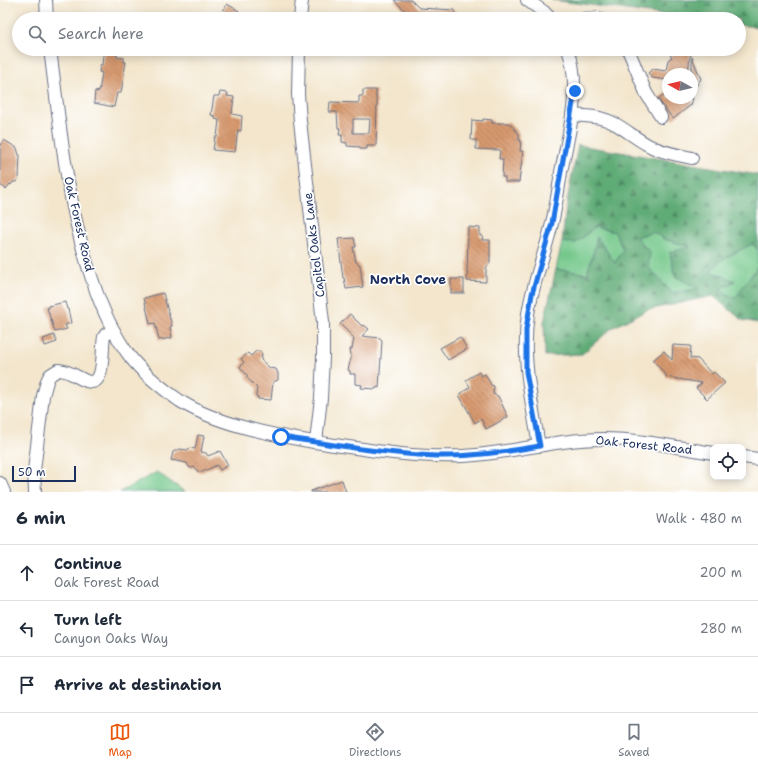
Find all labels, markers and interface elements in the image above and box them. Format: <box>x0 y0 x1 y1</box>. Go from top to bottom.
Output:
search box <box>12 12 746 56</box>
icon: search <box>26 23 48 45</box>
text: Search here <box>58 24 144 44</box>
north arrow <box>662 68 698 104</box>
route end <box>566 82 584 100</box>
street label: Oak Forest Road <box>60 175 98 274</box>
street label: Capitol Oaks Lane <box>300 192 328 298</box>
district label: North Cove <box>370 271 446 288</box>
route start <box>272 428 290 446</box>
street label: Oak Forest Road <box>595 432 694 458</box>
map controls <box>710 444 746 480</box>
button: locate <box>710 444 746 480</box>
scale bar <box>12 464 76 483</box>
text: 50 m <box>18 465 46 480</box>
text: 6 min <box>16 507 66 529</box>
text: Walk · 480 m <box>656 510 742 527</box>
text: Continue <box>54 554 122 574</box>
icon: ahead <box>16 562 38 584</box>
text: 200 m <box>700 564 742 581</box>
text: Oak Forest Road <box>54 574 159 591</box>
text: Turn left <box>54 610 122 630</box>
icon: left <box>16 618 38 640</box>
text: 280 m <box>700 620 742 637</box>
text: Canyon Oaks Way <box>54 630 168 647</box>
icon: arrive <box>16 674 38 696</box>
text: Arrive at destination <box>54 675 222 695</box>
tab: Map <box>108 721 132 760</box>
tab: Directions <box>349 721 401 760</box>
tab: Saved <box>618 721 650 760</box>

